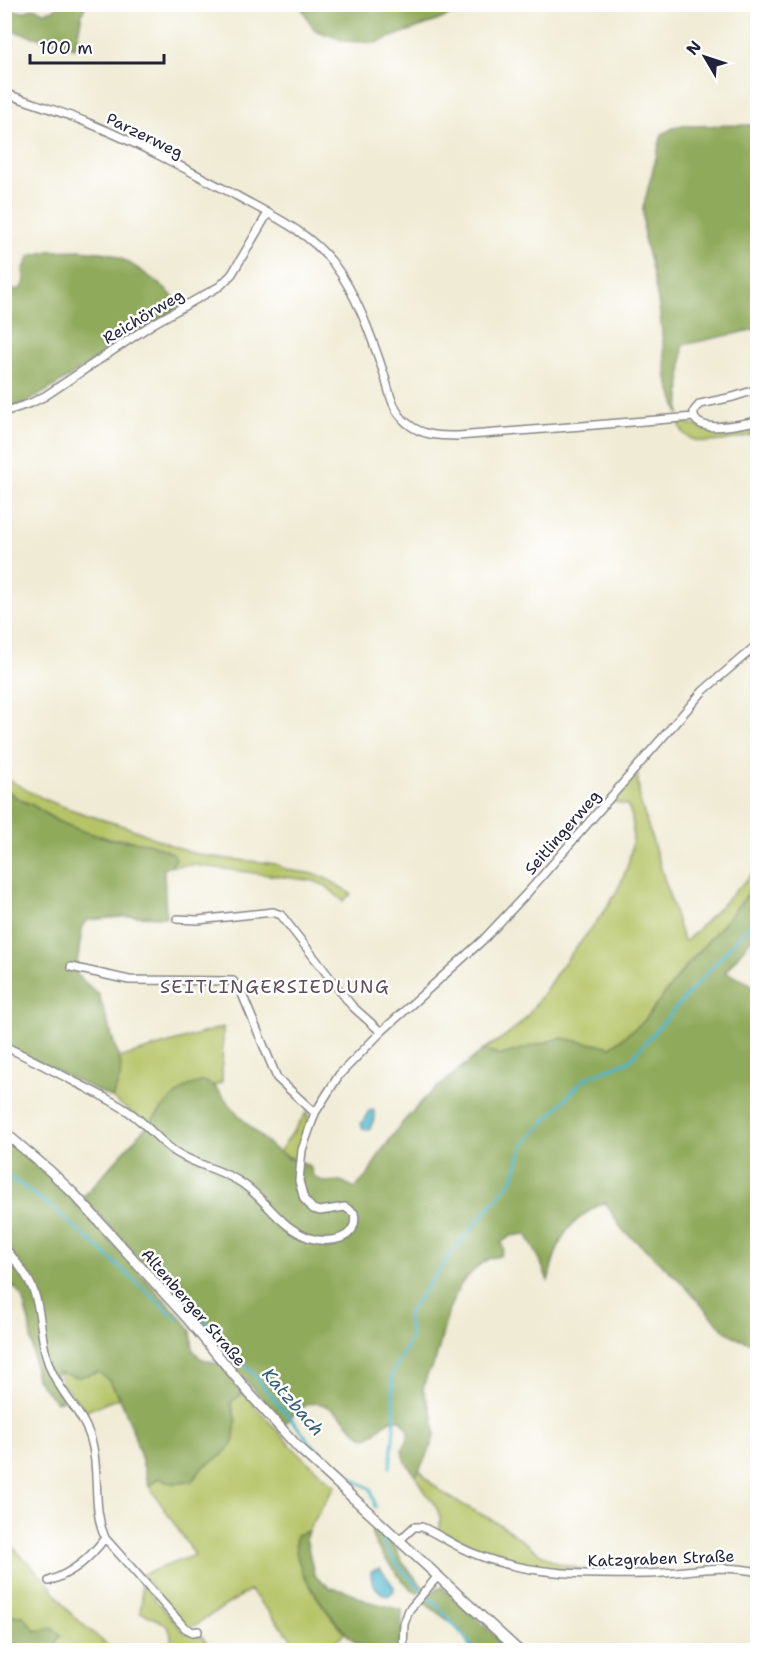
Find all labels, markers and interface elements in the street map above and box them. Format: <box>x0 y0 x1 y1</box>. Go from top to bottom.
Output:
scale bar <box>30 27 164 65</box>
north arrow <box>675 27 735 87</box>
text: 100 m <box>39 36 93 60</box>
text: N <box>682 36 706 59</box>
street label: Parzerweg <box>103 108 187 163</box>
street label: Reichörweg <box>99 284 188 349</box>
street label: Seitlingerweg <box>520 785 605 879</box>
district label: SEITLINGERSIEDLUNG <box>160 975 390 999</box>
street label: Altenberger Straße <box>137 1244 251 1371</box>
water label: Katzbach <box>257 1363 329 1441</box>
street label: Katzgraben Straße <box>587 1545 735 1572</box>

